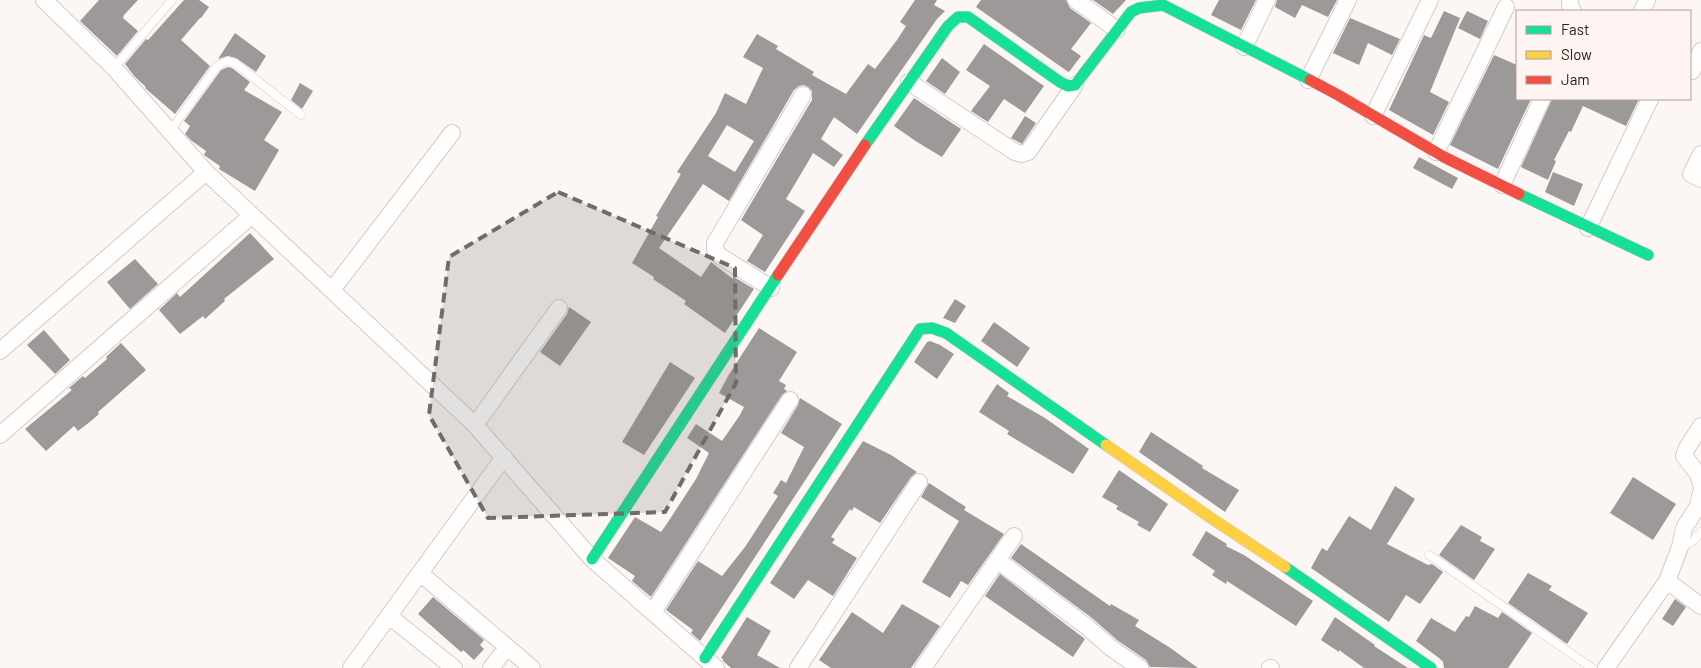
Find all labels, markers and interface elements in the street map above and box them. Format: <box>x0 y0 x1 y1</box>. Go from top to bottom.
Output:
legend <box>1516 10 1691 100</box>
text: Fast <box>1561 20 1589 38</box>
text: Slow <box>1561 45 1592 63</box>
text: Jam <box>1561 70 1590 88</box>

